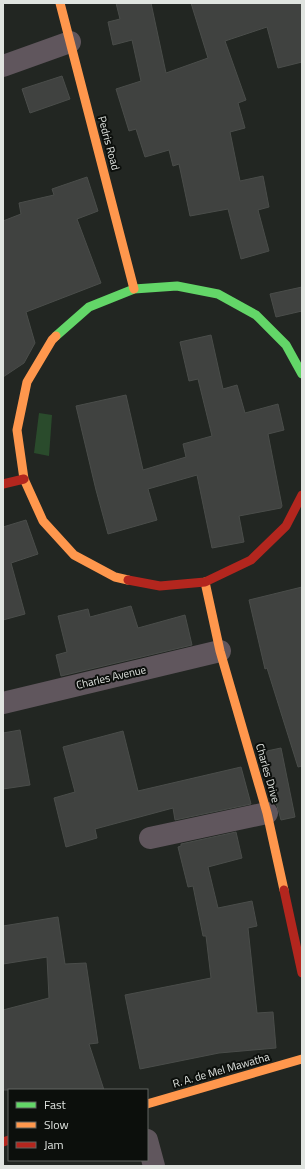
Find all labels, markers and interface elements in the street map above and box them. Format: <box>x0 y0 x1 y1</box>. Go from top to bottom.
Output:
street label: Pedris Road <box>94 114 124 172</box>
street label: Charles Avenue <box>74 661 148 693</box>
street label: Charles Drive <box>252 742 284 805</box>
street label: R. A. de Mel Mawatha <box>171 1048 272 1092</box>
legend <box>8 1089 148 1161</box>
text: Fast <box>44 1095 67 1114</box>
text: Slow <box>44 1115 69 1134</box>
text: Jam <box>44 1135 64 1154</box>

